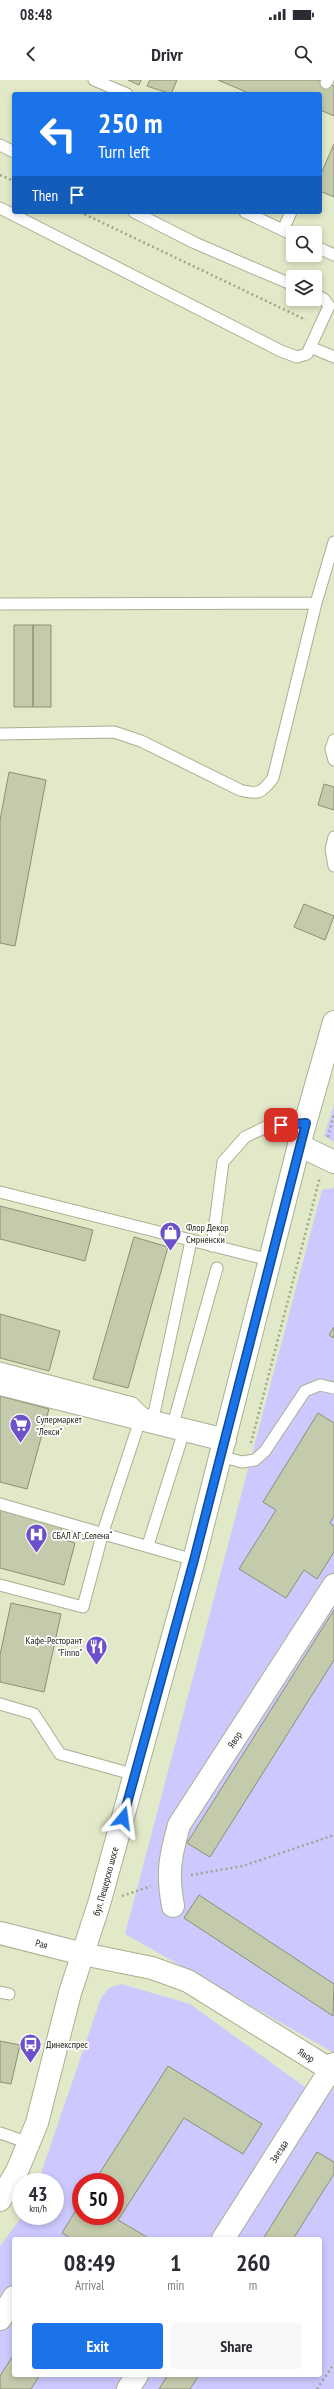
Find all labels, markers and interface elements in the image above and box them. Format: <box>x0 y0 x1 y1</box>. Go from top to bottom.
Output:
text: 08:48 <box>20 5 52 24</box>
icon: back <box>20 43 42 65</box>
text: Drivr <box>151 43 183 66</box>
icon: search <box>292 43 314 65</box>
text: 250 m <box>98 104 162 141</box>
icon: left <box>32 108 84 160</box>
text: Turn left <box>98 140 150 163</box>
icon: arrive <box>66 184 88 206</box>
text: Then <box>32 186 58 205</box>
map controls <box>286 226 322 306</box>
button: search <box>286 226 322 262</box>
button: layers <box>286 270 322 306</box>
pin <box>264 1108 298 1142</box>
icon: arrive <box>270 1114 292 1136</box>
shop icon: Флор Декор Смрненски <box>157 1220 183 1253</box>
place label: Флор Декор Смрненски <box>186 1221 229 1246</box>
supermarket icon: Супермаркет "Лекси" <box>7 1412 33 1445</box>
place label: Супермаркет "Лекси" <box>36 1413 83 1438</box>
hospital icon: СБАЛ АГ „Селена“ <box>23 1522 49 1555</box>
place label: СБАЛ АГ „Селена“ <box>52 1529 112 1542</box>
restaurant icon: Кафе-Ресторант "Finno" <box>84 1633 110 1666</box>
place label: Кафе-Ресторант "Finno" <box>26 1634 83 1659</box>
street label: Явор <box>225 1729 245 1751</box>
position arrow <box>102 1797 144 1839</box>
street label: бул. Пещерско шосе <box>90 1845 121 1917</box>
street label: Рая <box>34 1936 49 1952</box>
bus stop icon: Динекспрес <box>18 2031 44 2064</box>
place label: Динекспрес <box>46 2038 88 2051</box>
street label: Явор <box>295 2045 317 2065</box>
street label: Звезда <box>267 2138 291 2165</box>
speed limit sign: 50 <box>72 2173 124 2225</box>
text: 43 <box>28 2181 48 2207</box>
text: km/h <box>29 2202 47 2215</box>
text: 08:49 <box>64 2247 116 2278</box>
text: 1 <box>170 2247 181 2278</box>
text: 260 <box>236 2247 270 2278</box>
text: Arrival <box>75 2277 104 2294</box>
text: min <box>167 2277 184 2294</box>
text: m <box>249 2277 257 2294</box>
button: Exit <box>32 2323 163 2369</box>
button: Share <box>171 2323 302 2369</box>

